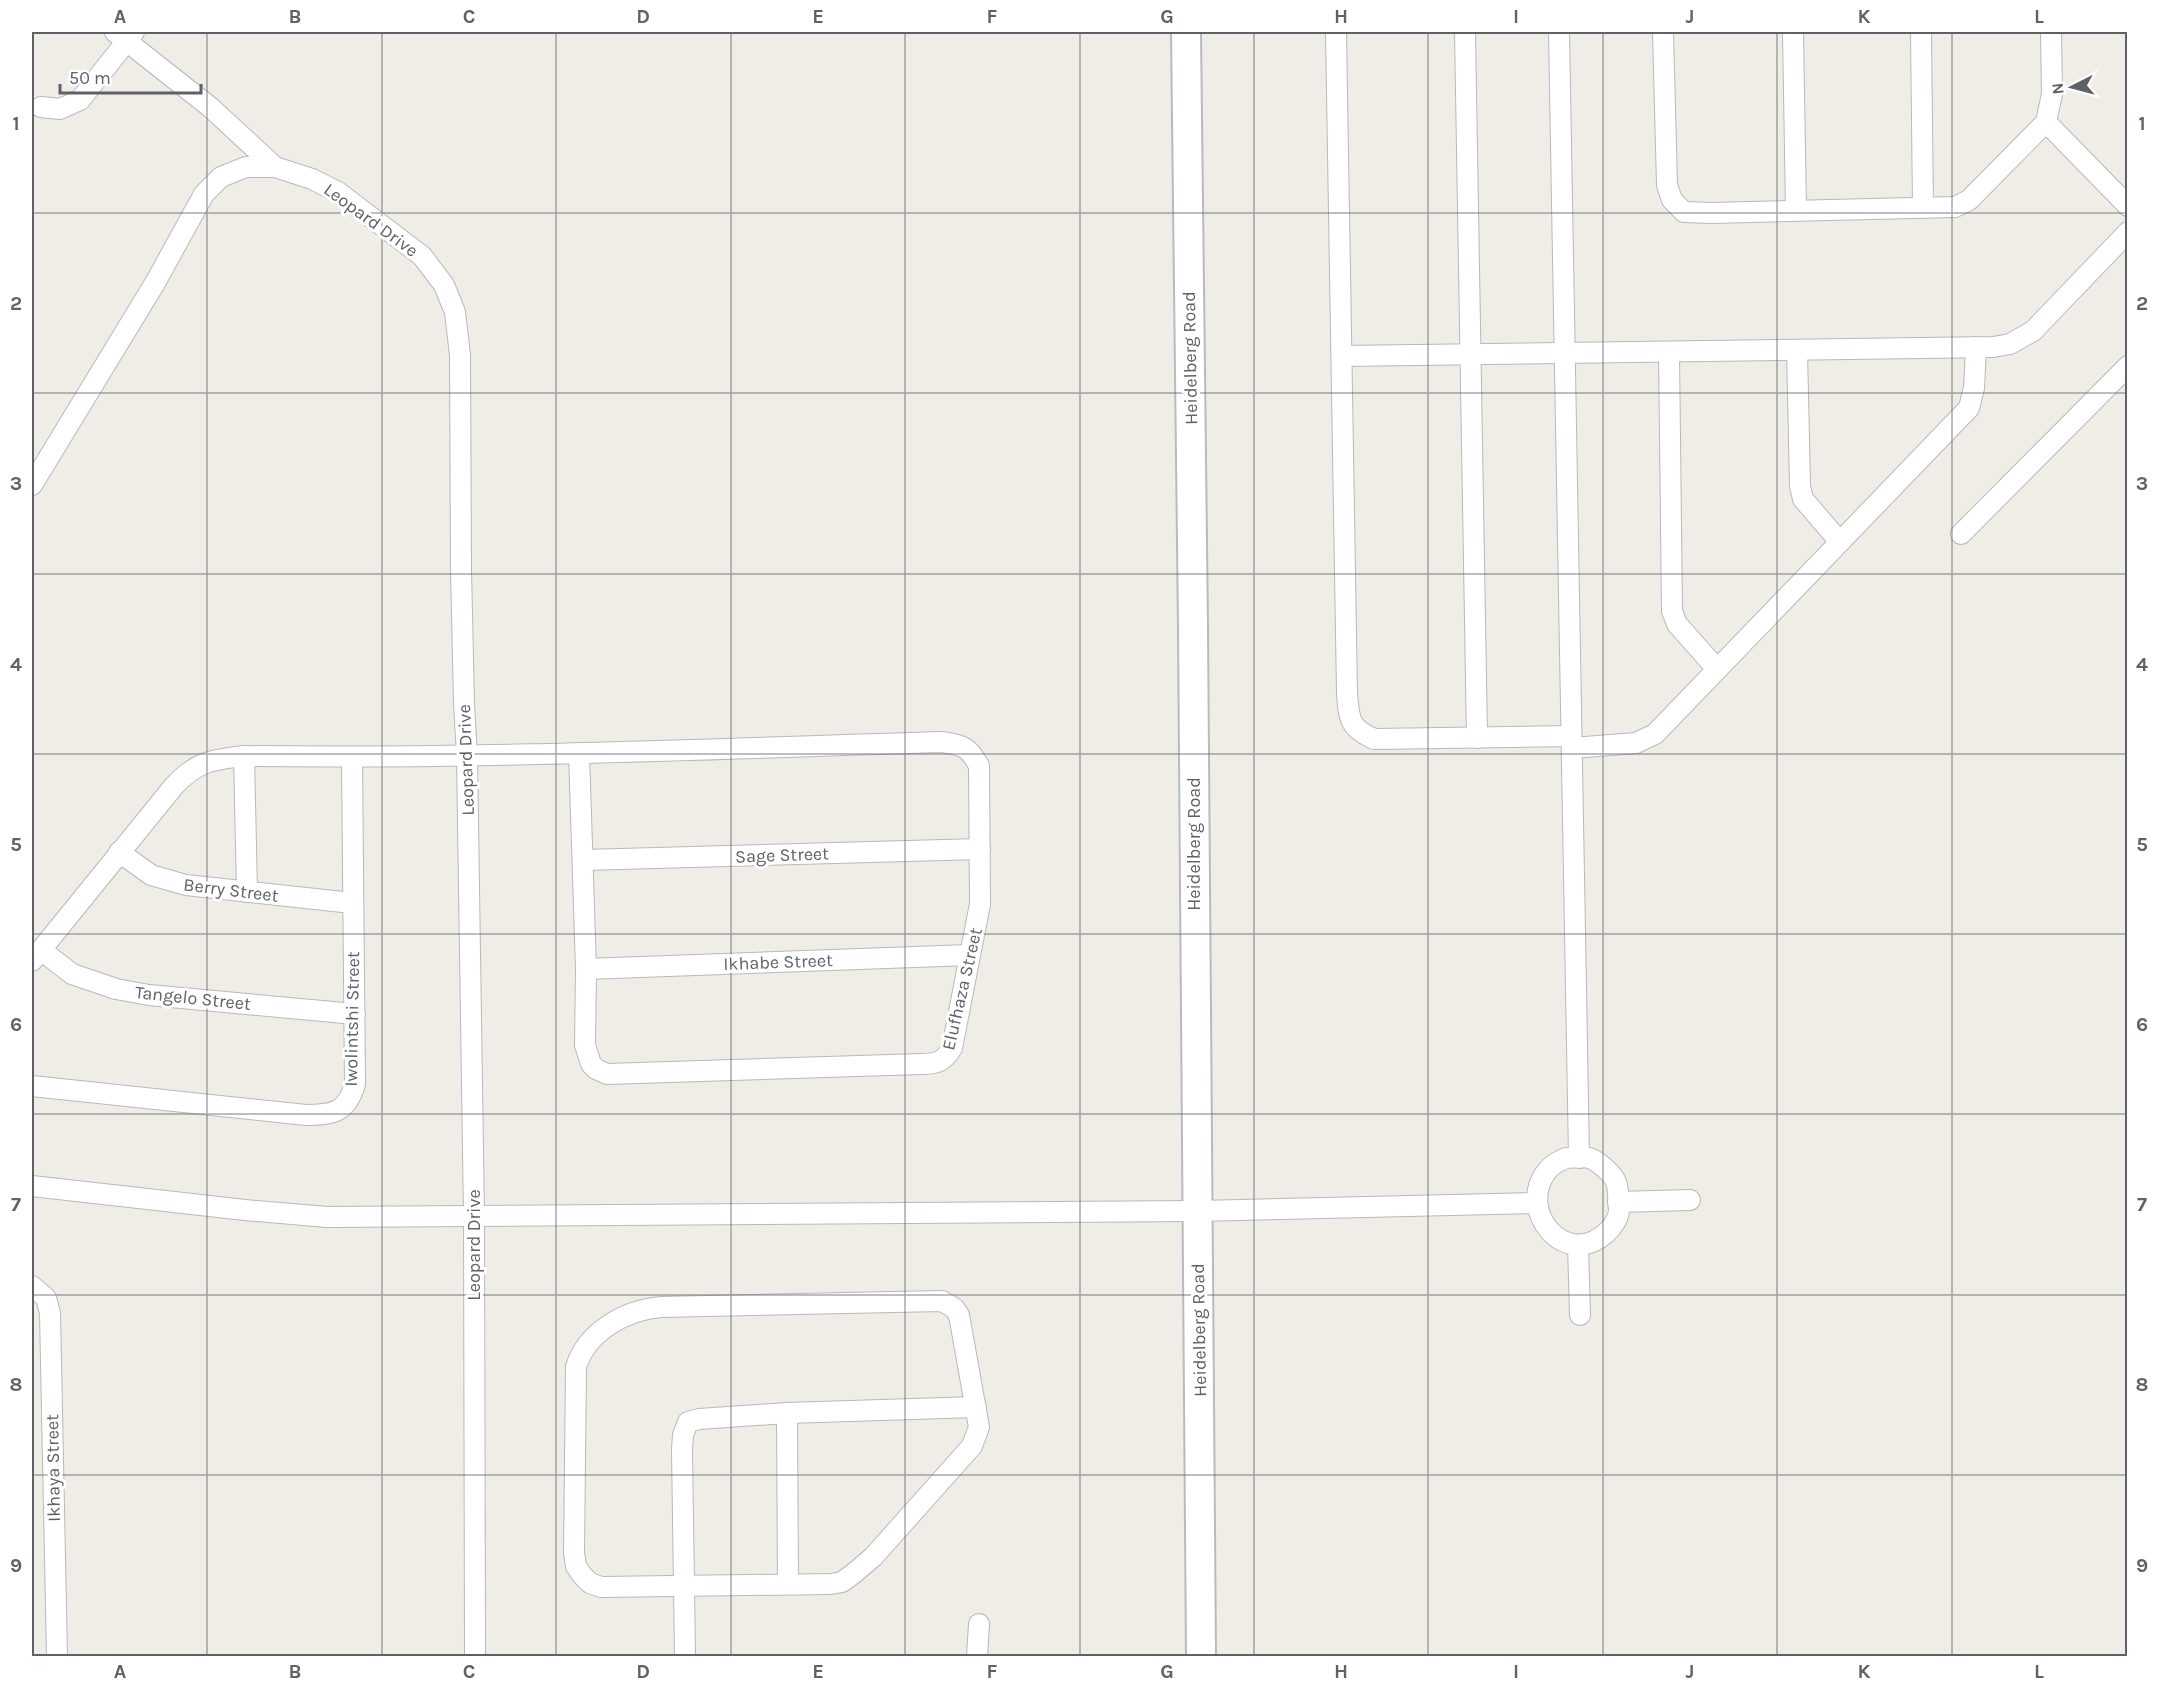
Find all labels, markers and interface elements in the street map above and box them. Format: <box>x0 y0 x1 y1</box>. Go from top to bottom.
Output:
text: A <box>114 5 127 28</box>
text: B <box>289 5 301 28</box>
text: C <box>463 5 475 28</box>
text: D <box>636 5 650 28</box>
text: E <box>812 5 824 28</box>
text: F <box>987 5 998 28</box>
text: G <box>1160 5 1174 28</box>
text: H <box>1334 5 1348 28</box>
text: I <box>1513 5 1519 28</box>
text: J <box>1686 5 1694 28</box>
text: K <box>1857 5 1871 28</box>
text: L <box>2034 5 2044 28</box>
scale bar <box>60 57 201 95</box>
north arrow <box>2042 57 2102 117</box>
text: 50 m <box>69 67 111 89</box>
text: N <box>2048 82 2068 95</box>
text: 1 <box>12 112 20 135</box>
text: 1 <box>2138 112 2146 135</box>
street label: Leopard Drive <box>319 178 423 262</box>
street label: Heidelberg Road <box>1178 291 1202 425</box>
text: 2 <box>10 292 22 315</box>
text: 2 <box>2136 292 2148 315</box>
text: 3 <box>10 472 22 495</box>
text: 3 <box>2136 472 2148 495</box>
text: 4 <box>10 653 22 676</box>
text: 4 <box>2136 653 2148 676</box>
street label: Leopard Drive <box>453 704 479 816</box>
street label: Heidelberg Road <box>1183 777 1205 911</box>
text: 5 <box>10 833 22 856</box>
text: 5 <box>2136 833 2148 856</box>
street label: Sage Street <box>735 842 830 868</box>
street label: Berry Street <box>182 873 280 907</box>
street label: Elufhaza Street <box>937 925 987 1052</box>
street label: Ikhabe Street <box>723 949 833 975</box>
street label: Iwolintshi Street <box>340 951 364 1087</box>
street label: Tangelo Street <box>134 981 252 1015</box>
text: 6 <box>10 1013 22 1036</box>
text: 6 <box>2136 1013 2148 1036</box>
street label: Leopard Drive <box>463 1189 485 1301</box>
text: 7 <box>11 1193 21 1216</box>
text: 7 <box>2137 1193 2147 1216</box>
street label: Heidelberg Road <box>1187 1263 1211 1397</box>
text: 8 <box>10 1373 22 1396</box>
text: 8 <box>2136 1373 2148 1396</box>
street label: Ikhaya Street <box>41 1414 65 1522</box>
text: 9 <box>10 1554 22 1577</box>
text: 9 <box>2136 1554 2148 1577</box>
text: A <box>114 1660 127 1683</box>
text: B <box>289 1660 301 1683</box>
text: C <box>463 1660 475 1683</box>
text: D <box>636 1660 650 1683</box>
text: E <box>812 1660 824 1683</box>
text: F <box>987 1660 998 1683</box>
text: G <box>1160 1660 1174 1683</box>
text: H <box>1334 1660 1348 1683</box>
text: I <box>1513 1660 1519 1683</box>
text: J <box>1686 1660 1694 1683</box>
text: K <box>1857 1660 1871 1683</box>
text: L <box>2034 1660 2044 1683</box>

